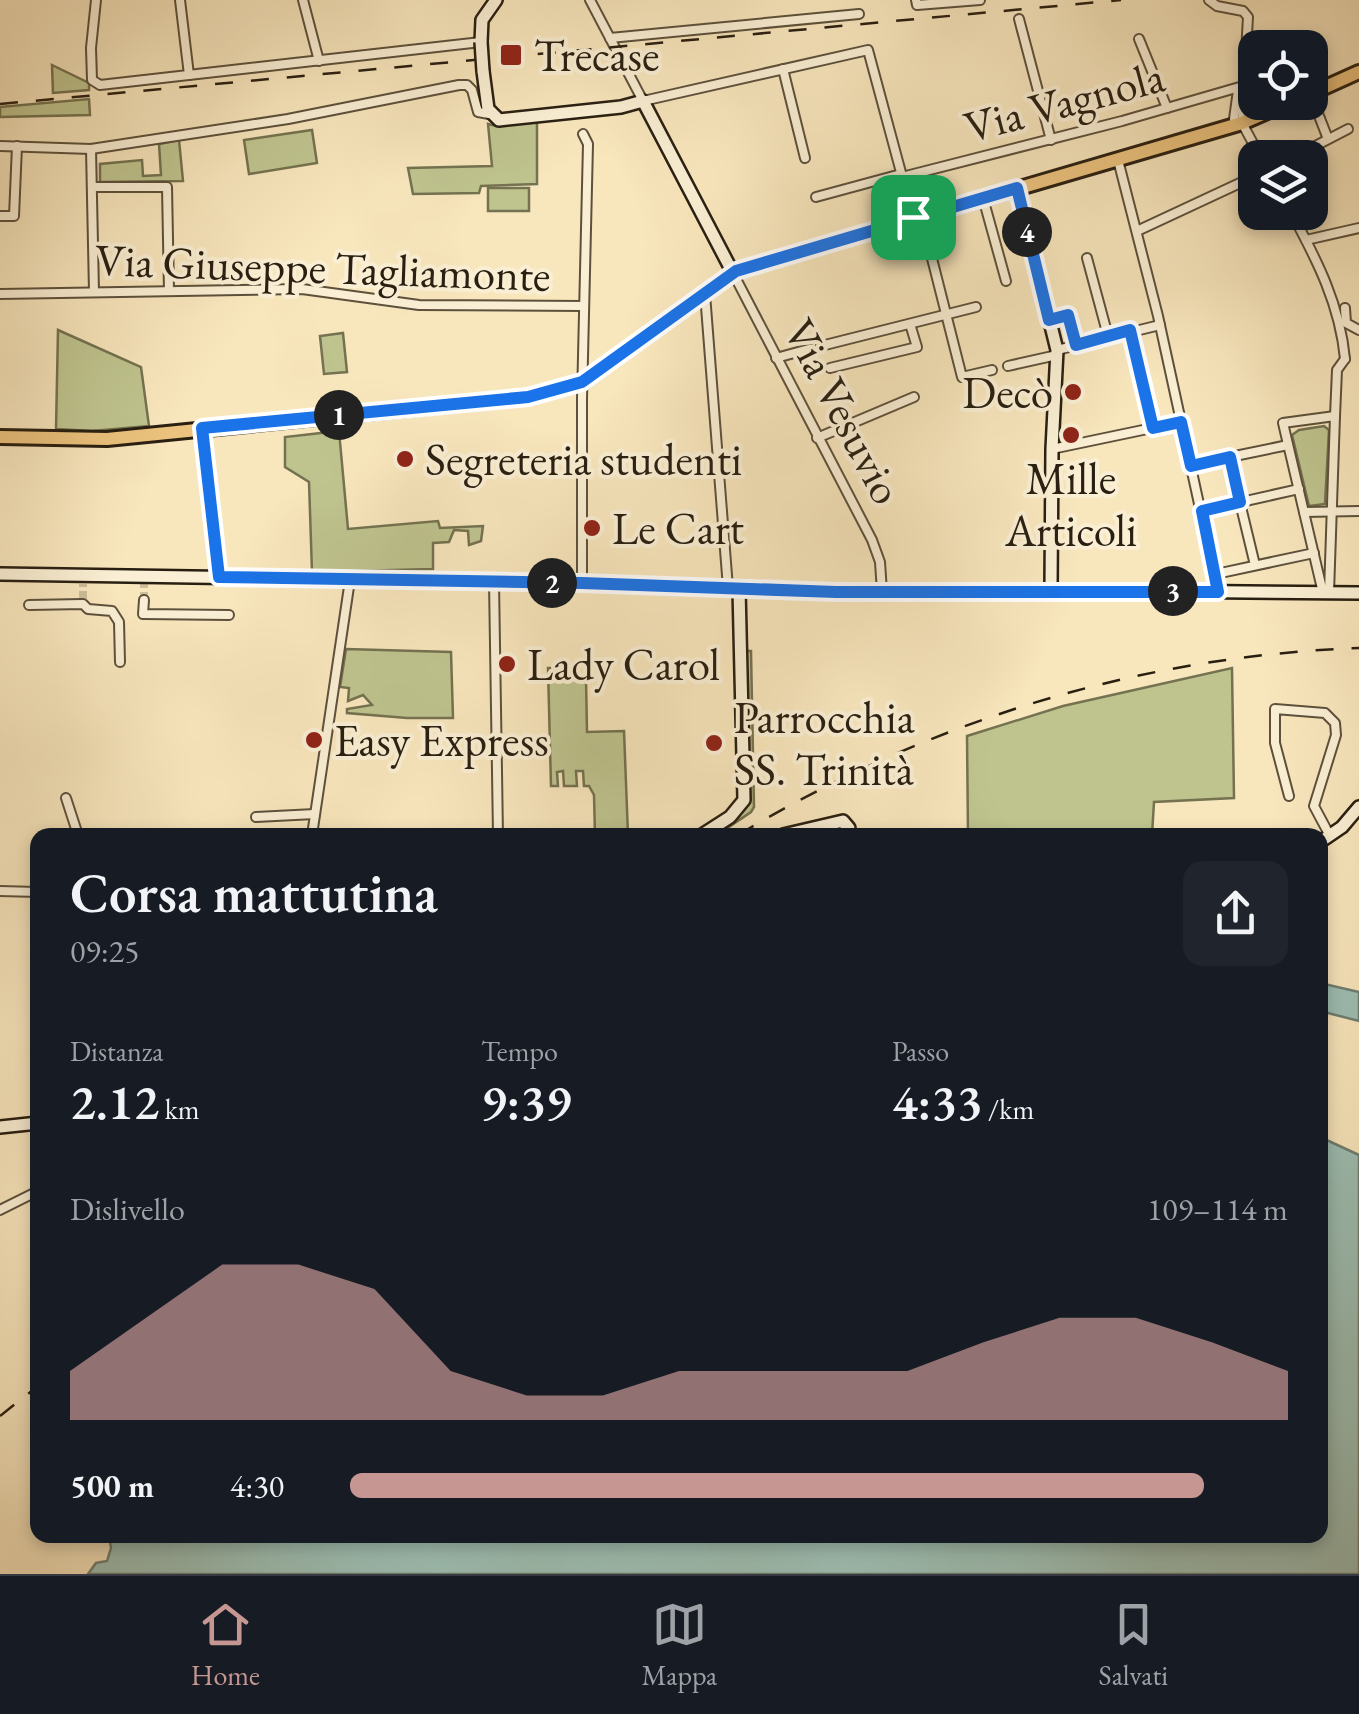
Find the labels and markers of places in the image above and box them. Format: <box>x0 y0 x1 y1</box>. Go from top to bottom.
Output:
place label: Trecase <box>534 26 659 84</box>
marker: Trecase <box>498 42 524 68</box>
pin <box>871 175 956 260</box>
pin: 4 <box>1002 207 1052 257</box>
place label: Decò <box>962 363 1053 421</box>
marker: Decò <box>1062 381 1084 403</box>
pin: 1 <box>314 390 364 440</box>
marker: Mille Articoli <box>1060 424 1082 446</box>
place label: Segreteria studenti <box>425 430 742 488</box>
marker: Segreteria studenti <box>394 448 416 470</box>
place label: Mille Articoli <box>1004 449 1137 559</box>
place label: Le Cart <box>612 499 744 557</box>
marker: Le Cart <box>581 517 603 539</box>
pin: 2 <box>527 558 577 608</box>
pin: 3 <box>1148 566 1198 616</box>
place label: Lady Carol <box>527 635 720 693</box>
marker: Lady Carol <box>496 653 518 675</box>
place label: Parrocchia SS. Trinità <box>734 688 915 798</box>
place label: Easy Express <box>334 711 549 769</box>
marker: Easy Express <box>303 729 325 751</box>
marker: Parrocchia SS. Trinità <box>703 732 725 754</box>

